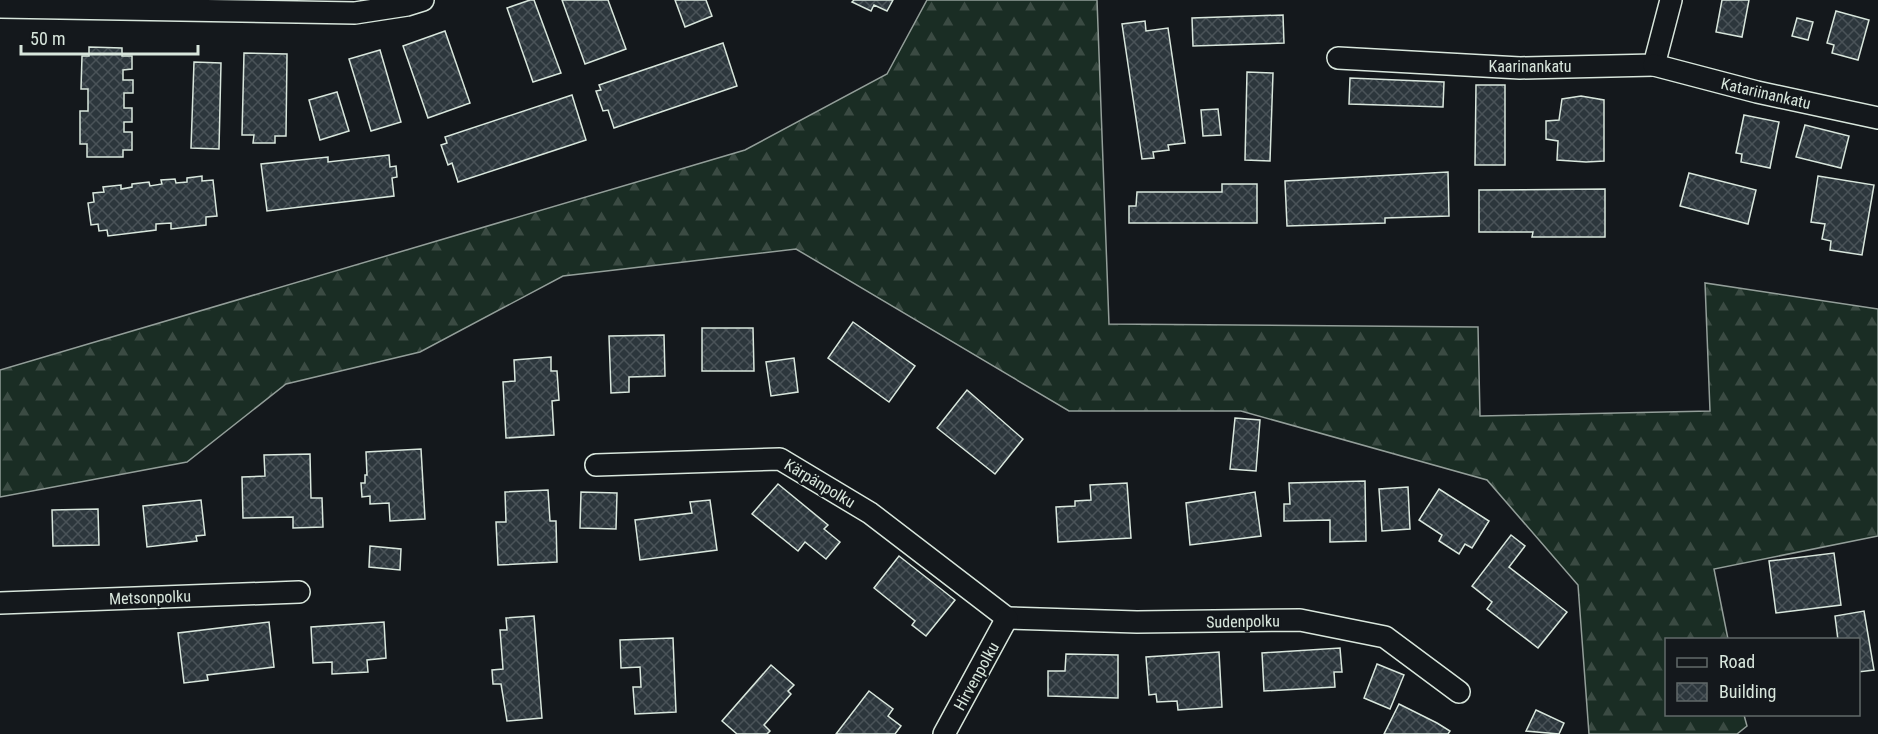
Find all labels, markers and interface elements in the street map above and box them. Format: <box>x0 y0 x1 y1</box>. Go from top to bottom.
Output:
scale bar <box>21 18 198 56</box>
text: 50 m <box>30 28 65 49</box>
street label: Kaarinankatu <box>1488 57 1572 76</box>
street label: Katariinankatu <box>1719 74 1813 113</box>
street label: Kärpänpolku <box>781 455 859 512</box>
street label: Metsonpolku <box>109 587 191 608</box>
street label: Sudenpolku <box>1206 611 1280 632</box>
legend <box>1665 638 1860 716</box>
street label: Hirvenpolku <box>950 639 1003 714</box>
text: Road <box>1719 651 1755 672</box>
text: Building <box>1719 681 1776 702</box>

